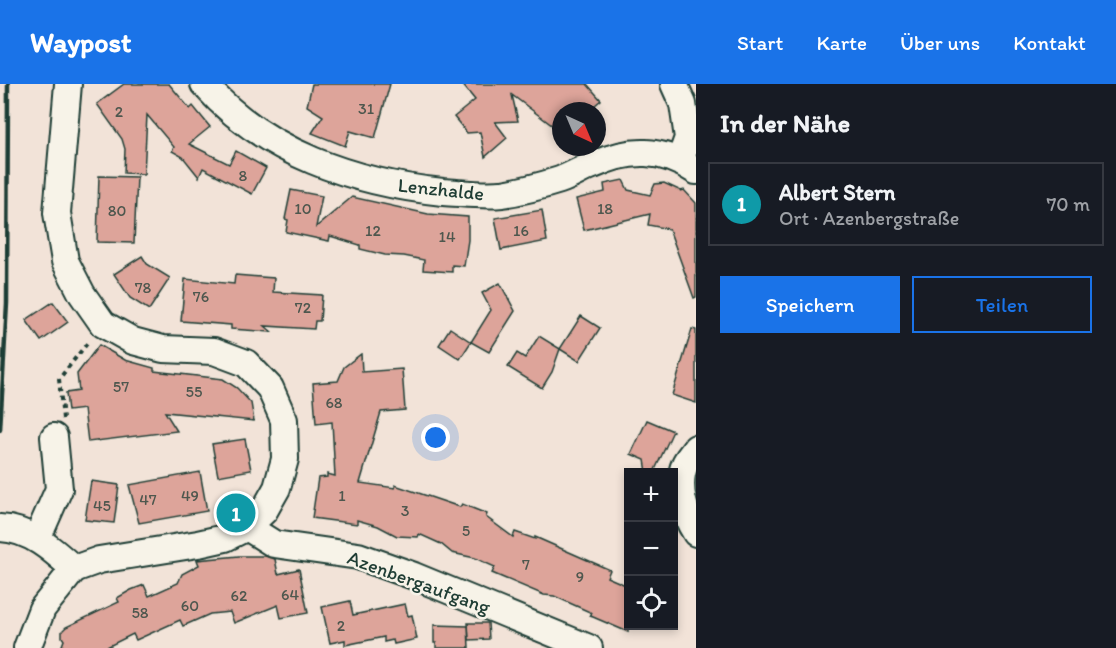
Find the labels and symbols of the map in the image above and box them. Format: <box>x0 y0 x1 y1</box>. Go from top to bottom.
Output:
house number: 31 <box>358 99 375 118</box>
house number: 2 <box>115 102 124 121</box>
north arrow <box>552 102 606 156</box>
house number: 8 <box>239 166 248 185</box>
street label: Lenzhalde <box>397 173 485 205</box>
house number: 10 <box>294 199 312 218</box>
house number: 18 <box>597 199 613 218</box>
house number: 80 <box>108 201 126 220</box>
house number: 12 <box>365 221 382 240</box>
house number: 16 <box>513 221 529 240</box>
house number: 14 <box>438 227 456 246</box>
house number: 78 <box>135 278 152 297</box>
house number: 76 <box>193 287 209 306</box>
house number: 72 <box>295 298 312 317</box>
house number: 57 <box>113 377 129 396</box>
house number: 55 <box>186 382 202 401</box>
house number: 68 <box>325 393 343 412</box>
your location <box>421 423 450 452</box>
house number: 49 <box>181 486 199 505</box>
house number: 1 <box>338 486 346 505</box>
house number: 47 <box>139 490 157 509</box>
pin: 1 <box>216 490 256 536</box>
house number: 45 <box>93 496 111 515</box>
house number: 3 <box>401 501 410 520</box>
house number: 5 <box>462 521 470 540</box>
street label: Azenbergaufgang <box>344 545 494 619</box>
house number: 7 <box>522 555 530 574</box>
house number: 9 <box>576 567 584 586</box>
house number: 64 <box>281 585 299 604</box>
house number: 62 <box>231 586 248 605</box>
house number: 60 <box>181 596 199 615</box>
house number: 58 <box>131 603 149 622</box>
house number: 2 <box>337 616 346 635</box>

